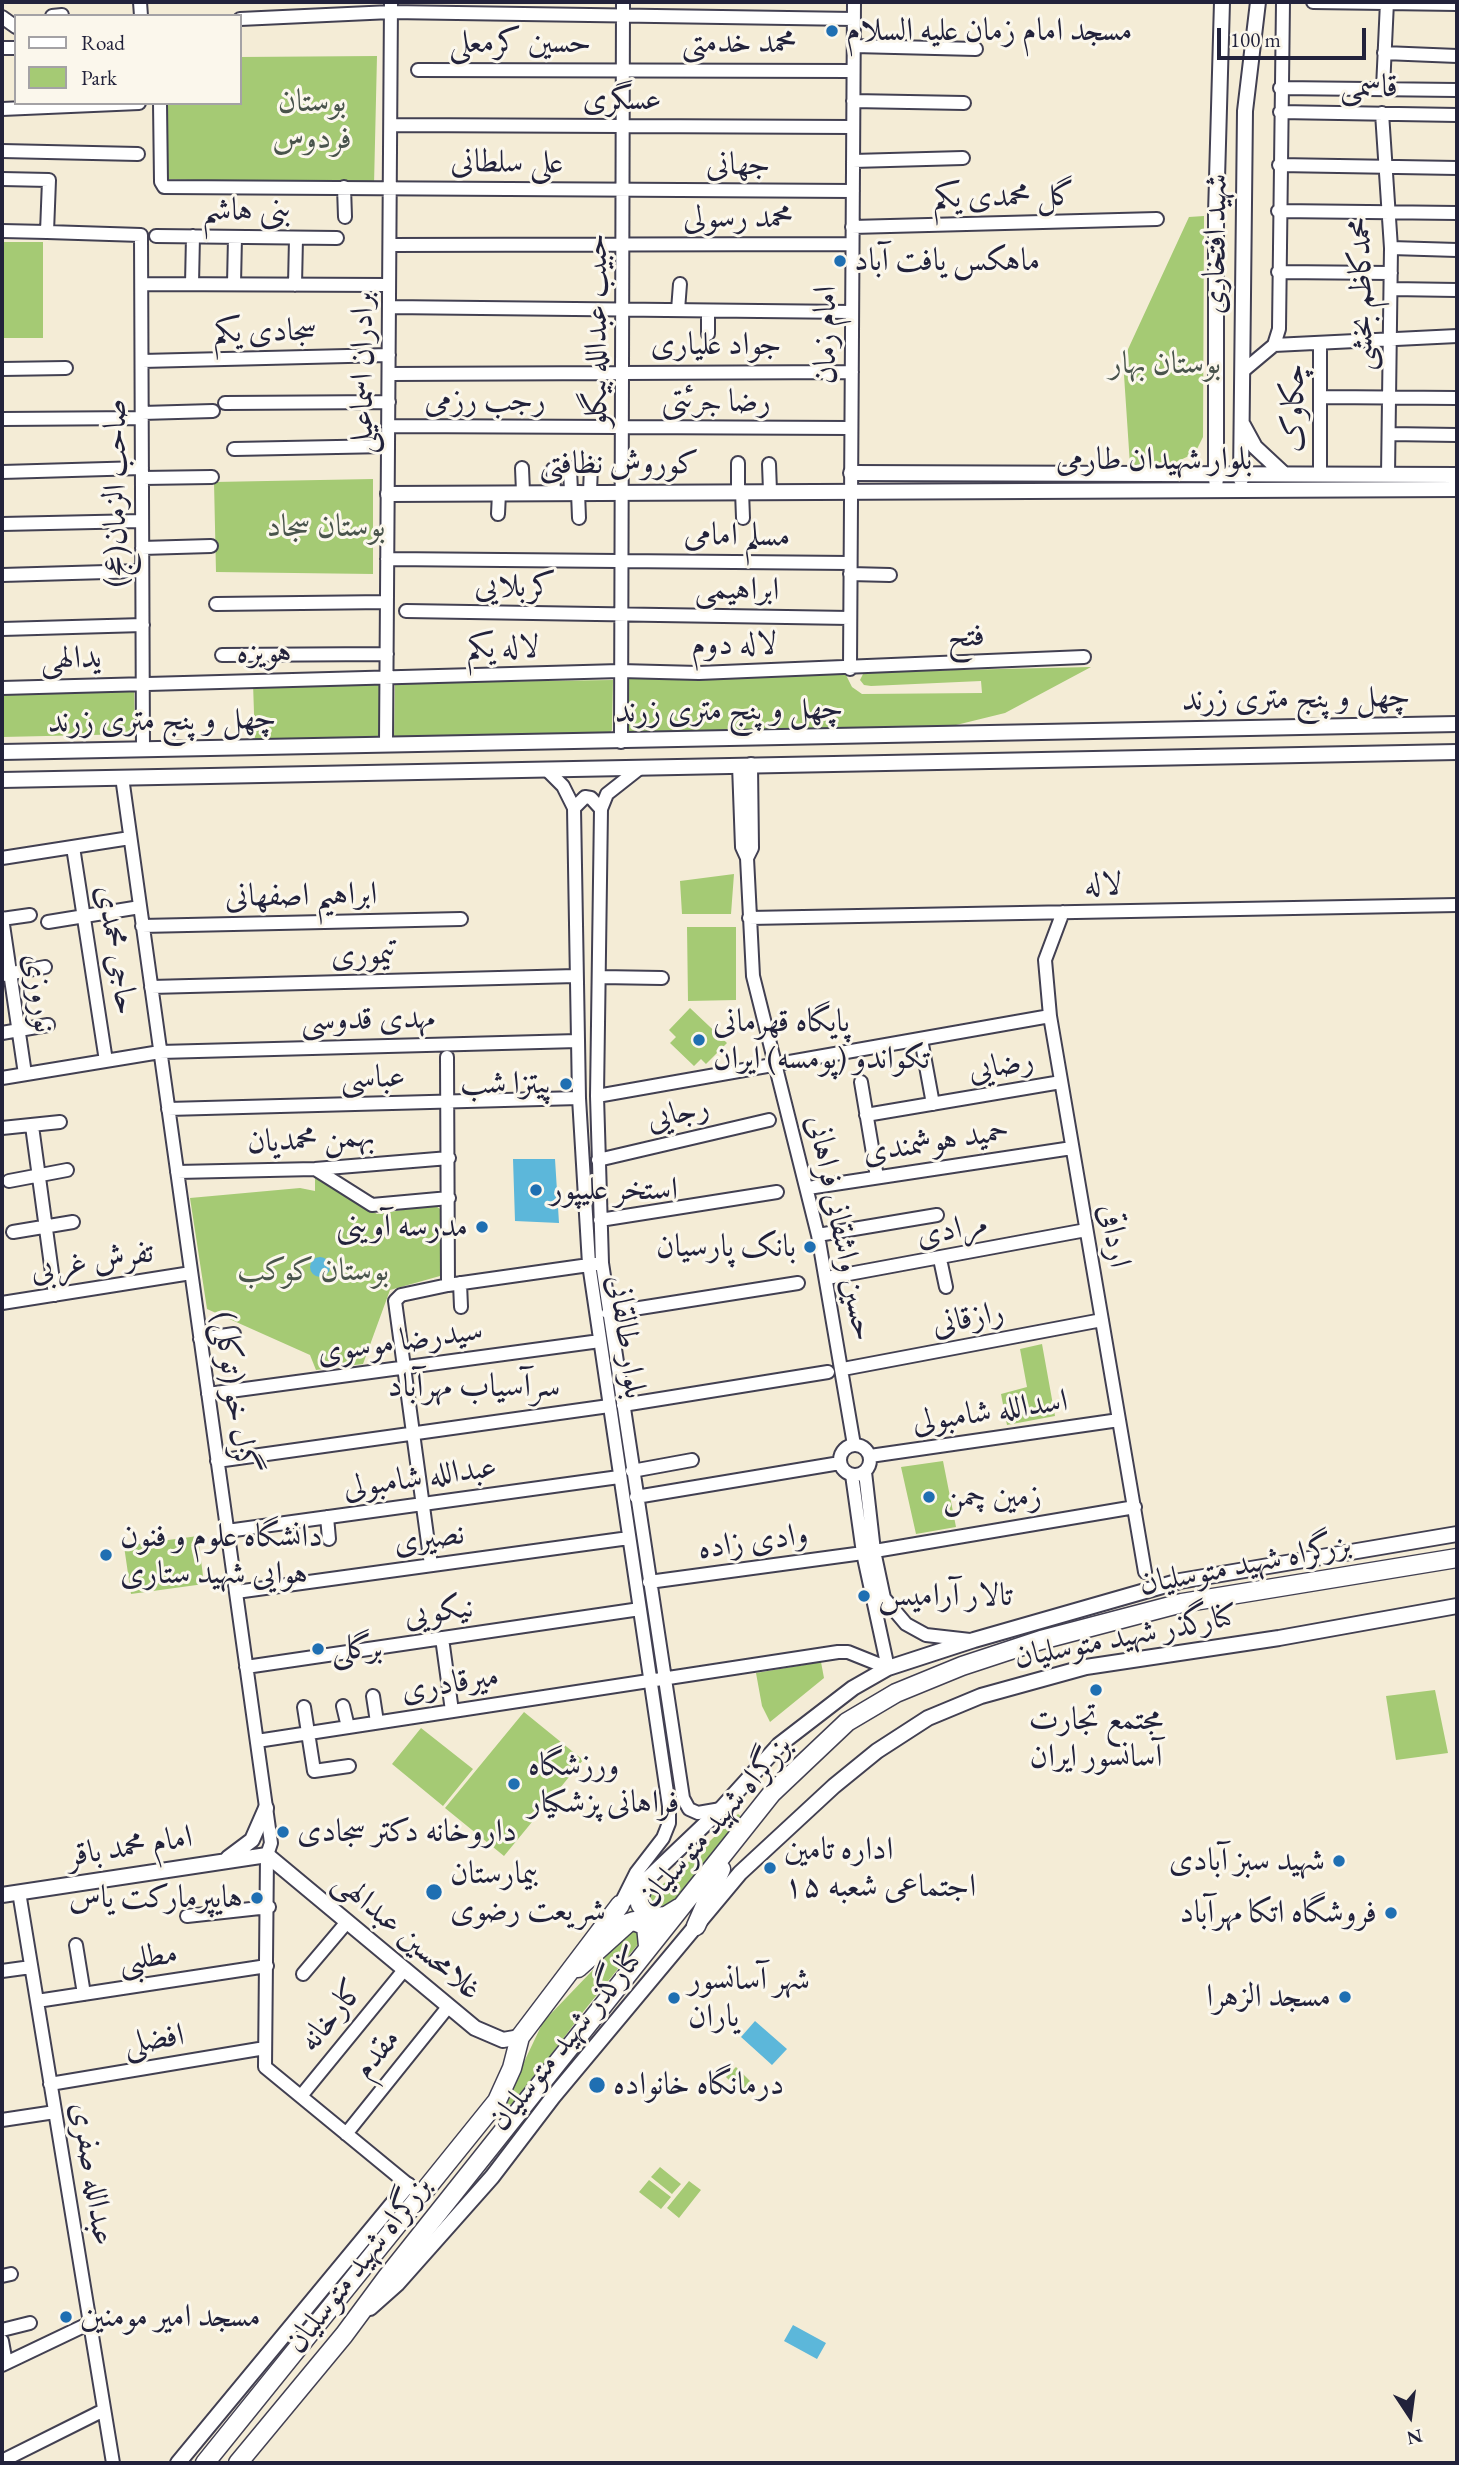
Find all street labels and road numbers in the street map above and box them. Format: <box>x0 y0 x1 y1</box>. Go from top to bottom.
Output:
street label: حسین کرمعلی <box>449 24 591 62</box>
street label: محمد خدمتی <box>681 24 797 62</box>
street label: قاسمی <box>1340 67 1398 107</box>
street label: عسگری <box>582 81 662 119</box>
street label: علی سلطانی <box>450 143 564 183</box>
street label: جهانی <box>706 146 770 184</box>
street label: شهید افتخاری <box>1196 173 1236 315</box>
street label: گل محمدی یکم <box>933 177 1075 217</box>
street label: بنی هاشم <box>202 191 292 231</box>
street label: محمد رسولی <box>683 199 793 237</box>
street label: محمدکاظم بخشی <box>1341 217 1383 371</box>
street label: حبیب عبدالله بیگلو <box>578 233 616 427</box>
street label: امام زمان <box>807 286 845 384</box>
street label: برادران اسماعیلی <box>344 292 382 454</box>
street label: سجادی یکم <box>213 312 317 352</box>
street label: جواد علیاری <box>651 326 781 364</box>
street label: چکاوک <box>1275 364 1313 452</box>
street label: رجب رزمی <box>424 382 546 420</box>
street label: رضا جرئتی <box>661 383 771 421</box>
street label: صاحب الزمان(عج) <box>97 399 135 587</box>
street label: بلوار شهیدان طارمی <box>1056 441 1252 479</box>
street label: کوروش نظافتی <box>539 445 699 483</box>
street label: مسلم امامی <box>683 516 791 556</box>
street label: کربلایی <box>474 567 556 607</box>
street label: ابراهیمی <box>694 570 780 610</box>
street label: فتح <box>946 617 986 657</box>
street label: لاله دوم <box>691 625 777 665</box>
street label: لاله یکم <box>466 628 540 668</box>
street label: هویزه <box>236 633 292 673</box>
street label: یدالهی <box>40 639 102 679</box>
street label: چهل و پنج متری زرند <box>1181 678 1411 720</box>
street label: چهل و پنج متری زرند <box>614 690 844 732</box>
street label: چهل و پنج متری زرند <box>47 700 277 742</box>
street label: لاله <box>1084 865 1122 905</box>
street label: ابراهیم اصفهانی <box>224 875 378 917</box>
street label: حاجی محمدی <box>87 882 145 1018</box>
street label: تیموری <box>330 935 396 975</box>
street label: نوروزی <box>14 951 64 1035</box>
street label: مهدی قدوسی <box>300 1000 436 1040</box>
street label: رضایی <box>965 1041 1037 1091</box>
street label: عباسی <box>340 1058 406 1098</box>
street label: رجایی <box>643 1088 713 1140</box>
street label: حمید هوشمندی <box>860 1111 1012 1173</box>
street label: حسین واشقانی فراهانی <box>797 1112 883 1344</box>
street label: بهمن محمدیان <box>246 1117 376 1163</box>
street label: ارداقی <box>1090 1201 1138 1271</box>
street label: مرادی <box>913 1204 991 1256</box>
street label: تفرش غربی <box>28 1233 156 1291</box>
street label: بلوار طالقانی <box>598 1273 654 1401</box>
street label: رازقانی <box>929 1293 1007 1345</box>
street label: گزل خو (توکلی) <box>204 1309 264 1477</box>
street label: سیدرضا موسوی <box>315 1311 485 1373</box>
street label: اسدالله شامبولی <box>910 1382 1070 1442</box>
street label: عبدالله شامبولی <box>341 1448 499 1508</box>
street label: نصیری <box>391 1515 467 1563</box>
street label: وادی زاده <box>695 1515 811 1569</box>
street label: بزرگراه شهید متوسلیان <box>1136 1526 1354 1604</box>
street label: نیکویی <box>402 1588 476 1636</box>
street label: کنارگذر شهید متوسلیان <box>1011 1597 1241 1677</box>
street label: میرقادری <box>398 1657 502 1711</box>
street label: بزرگراه شهید متوسلیان <box>631 1728 801 1916</box>
street label: امام محمد باقر <box>65 1818 195 1876</box>
street label: غلامحسین عبدالهی <box>325 1863 489 2009</box>
street label: مطلبی <box>116 1934 180 1982</box>
street label: کنارگذر شهید متوسلیان <box>481 1939 653 2139</box>
street label: کارخانه <box>291 1972 373 2060</box>
street label: افضلی <box>121 2016 187 2064</box>
street label: مقدم <box>345 2021 409 2087</box>
street label: عبدالله صفری <box>62 2099 122 2249</box>
street label: بزرگراه شهید متوسلیان <box>278 2168 440 2362</box>

